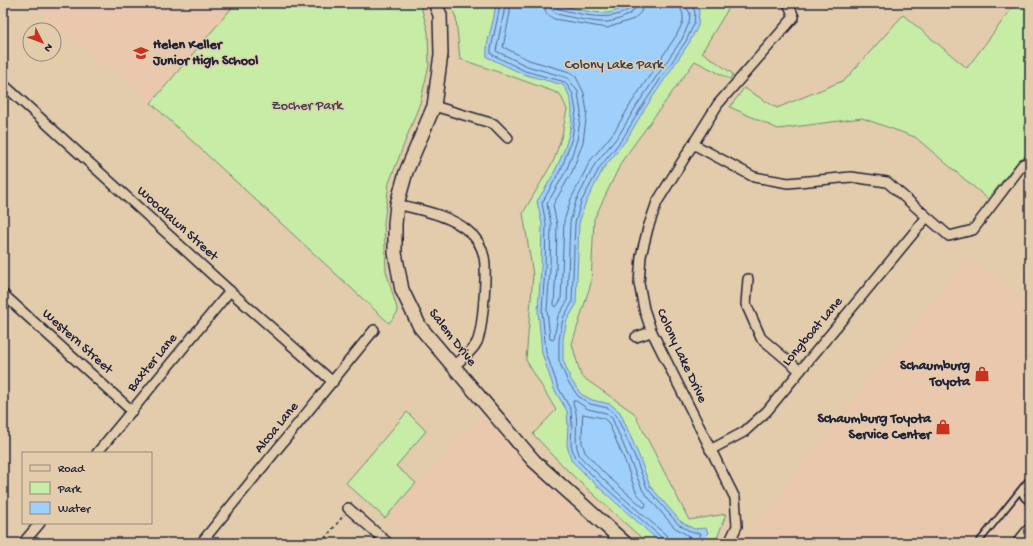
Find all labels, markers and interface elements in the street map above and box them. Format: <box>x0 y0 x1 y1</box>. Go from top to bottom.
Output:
north arrow <box>22 22 62 62</box>
place label: Helen Keller Junior High School <box>152 37 258 70</box>
text: N <box>41 41 55 54</box>
school or university icon: Helen Keller Junior High School <box>132 44 150 62</box>
park label: Colony Lake Park <box>565 57 665 74</box>
park label: Zocher Park <box>272 98 344 115</box>
street label: Woodlawn Street <box>133 183 222 266</box>
street label: Longboat Lane <box>779 293 847 370</box>
street label: Western Street <box>38 306 117 379</box>
street label: Salem Drive <box>424 306 480 371</box>
street label: Colony Lake Drive <box>652 306 711 407</box>
street label: Baxter Lane <box>124 330 182 396</box>
place label: Schaumburg Toyota <box>900 358 971 391</box>
shop icon: Schaumburg Toyota <box>973 365 991 383</box>
street label: Alcoa Lane <box>251 398 303 457</box>
place label: Schaumburg Toyota Service Center <box>817 411 933 444</box>
shop icon: Schaumburg Toyota Service Center <box>934 418 952 436</box>
legend <box>22 452 152 524</box>
text: Road <box>58 463 85 477</box>
text: Park <box>57 483 83 497</box>
text: Water <box>58 503 92 517</box>

